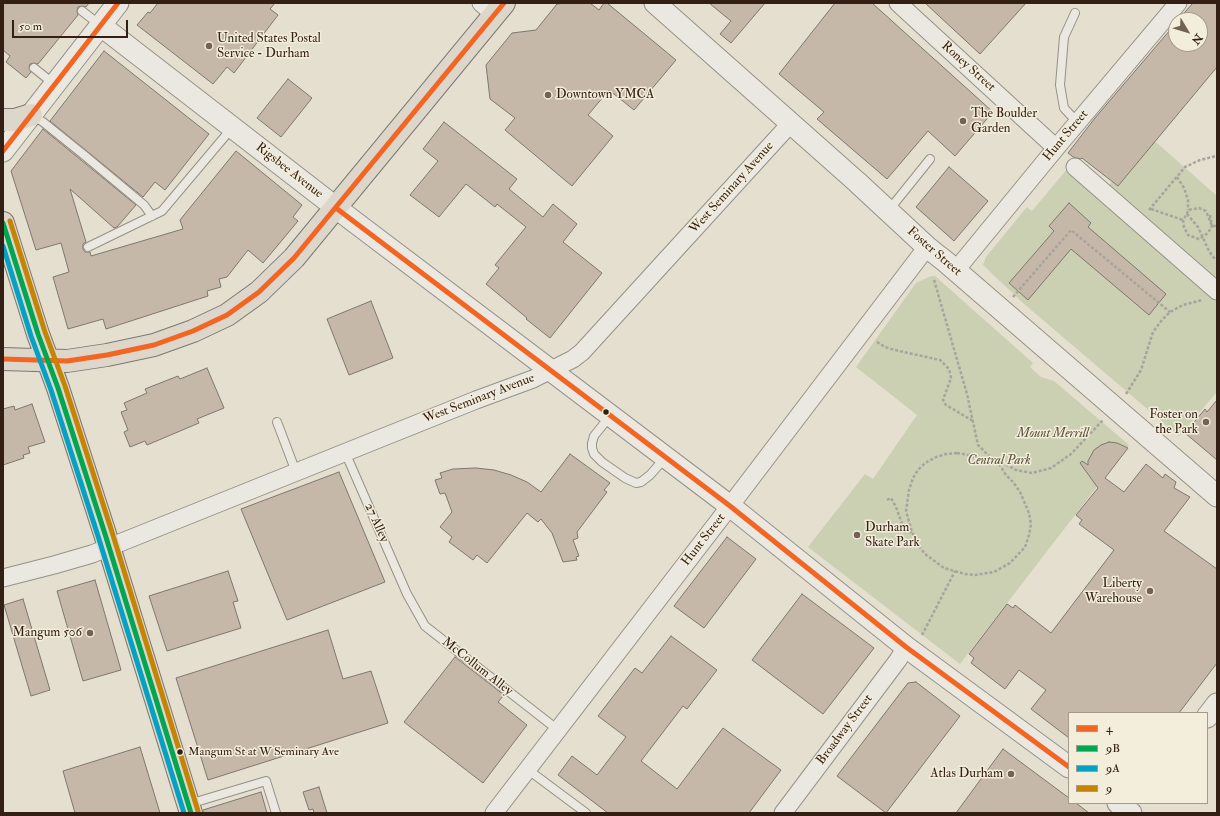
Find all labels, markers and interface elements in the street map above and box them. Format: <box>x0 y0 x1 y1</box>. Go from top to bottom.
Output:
scale bar <box>14 12 130 38</box>
north arrow <box>1168 12 1208 52</box>
text: 50 m <box>19 19 42 34</box>
place label: United States Postal Service - Durham <box>217 31 321 62</box>
text: N <box>1189 31 1205 47</box>
street label: Roney Street <box>938 39 998 95</box>
marker: United States Postal Service - Durham <box>204 41 214 51</box>
place label: Downtown YMCA <box>556 87 654 103</box>
marker: Downtown YMCA <box>543 90 553 100</box>
place label: The Boulder Garden <box>971 106 1037 137</box>
street label: Hunt Street <box>1040 107 1092 165</box>
marker: The Boulder Garden <box>958 116 968 126</box>
street label: West Seminary Avenue <box>687 139 777 237</box>
street label: Rigsbee Avenue <box>252 140 326 202</box>
street label: Foster Street <box>904 224 964 280</box>
street label: West Seminary Avenue <box>421 371 537 427</box>
unlabelled marker <box>601 407 611 417</box>
place label: Foster on the Park <box>1149 407 1198 438</box>
marker: Foster on the Park <box>1201 417 1211 427</box>
park label: Mount Merrill <box>1017 426 1089 442</box>
park label: Central Park <box>967 453 1031 469</box>
street label: 27 Alley <box>360 501 392 545</box>
street label: Hunt Street <box>679 511 729 569</box>
place label: Durham Skate Park <box>865 520 920 551</box>
marker: Durham Skate Park <box>852 530 862 540</box>
place label: Liberty Warehouse <box>1085 576 1142 607</box>
marker: Liberty Warehouse <box>1145 586 1155 596</box>
place label: Mangum 506 <box>13 625 82 641</box>
marker: Mangum 506 <box>85 628 95 638</box>
street label: McCollum Alley <box>439 635 515 699</box>
street label: Broadway Street <box>813 692 877 768</box>
legend <box>1068 712 1208 804</box>
text: 4 <box>1106 721 1112 736</box>
text: 9B <box>1106 741 1120 756</box>
place label: Mangum St at W Seminary Ave <box>188 745 339 759</box>
marker: Mangum St at W Seminary Ave <box>175 747 185 757</box>
text: 9A <box>1106 761 1120 776</box>
place label: Atlas Durham <box>930 766 1003 782</box>
marker: Atlas Durham <box>1006 769 1016 779</box>
text: 9 <box>1106 781 1112 796</box>

